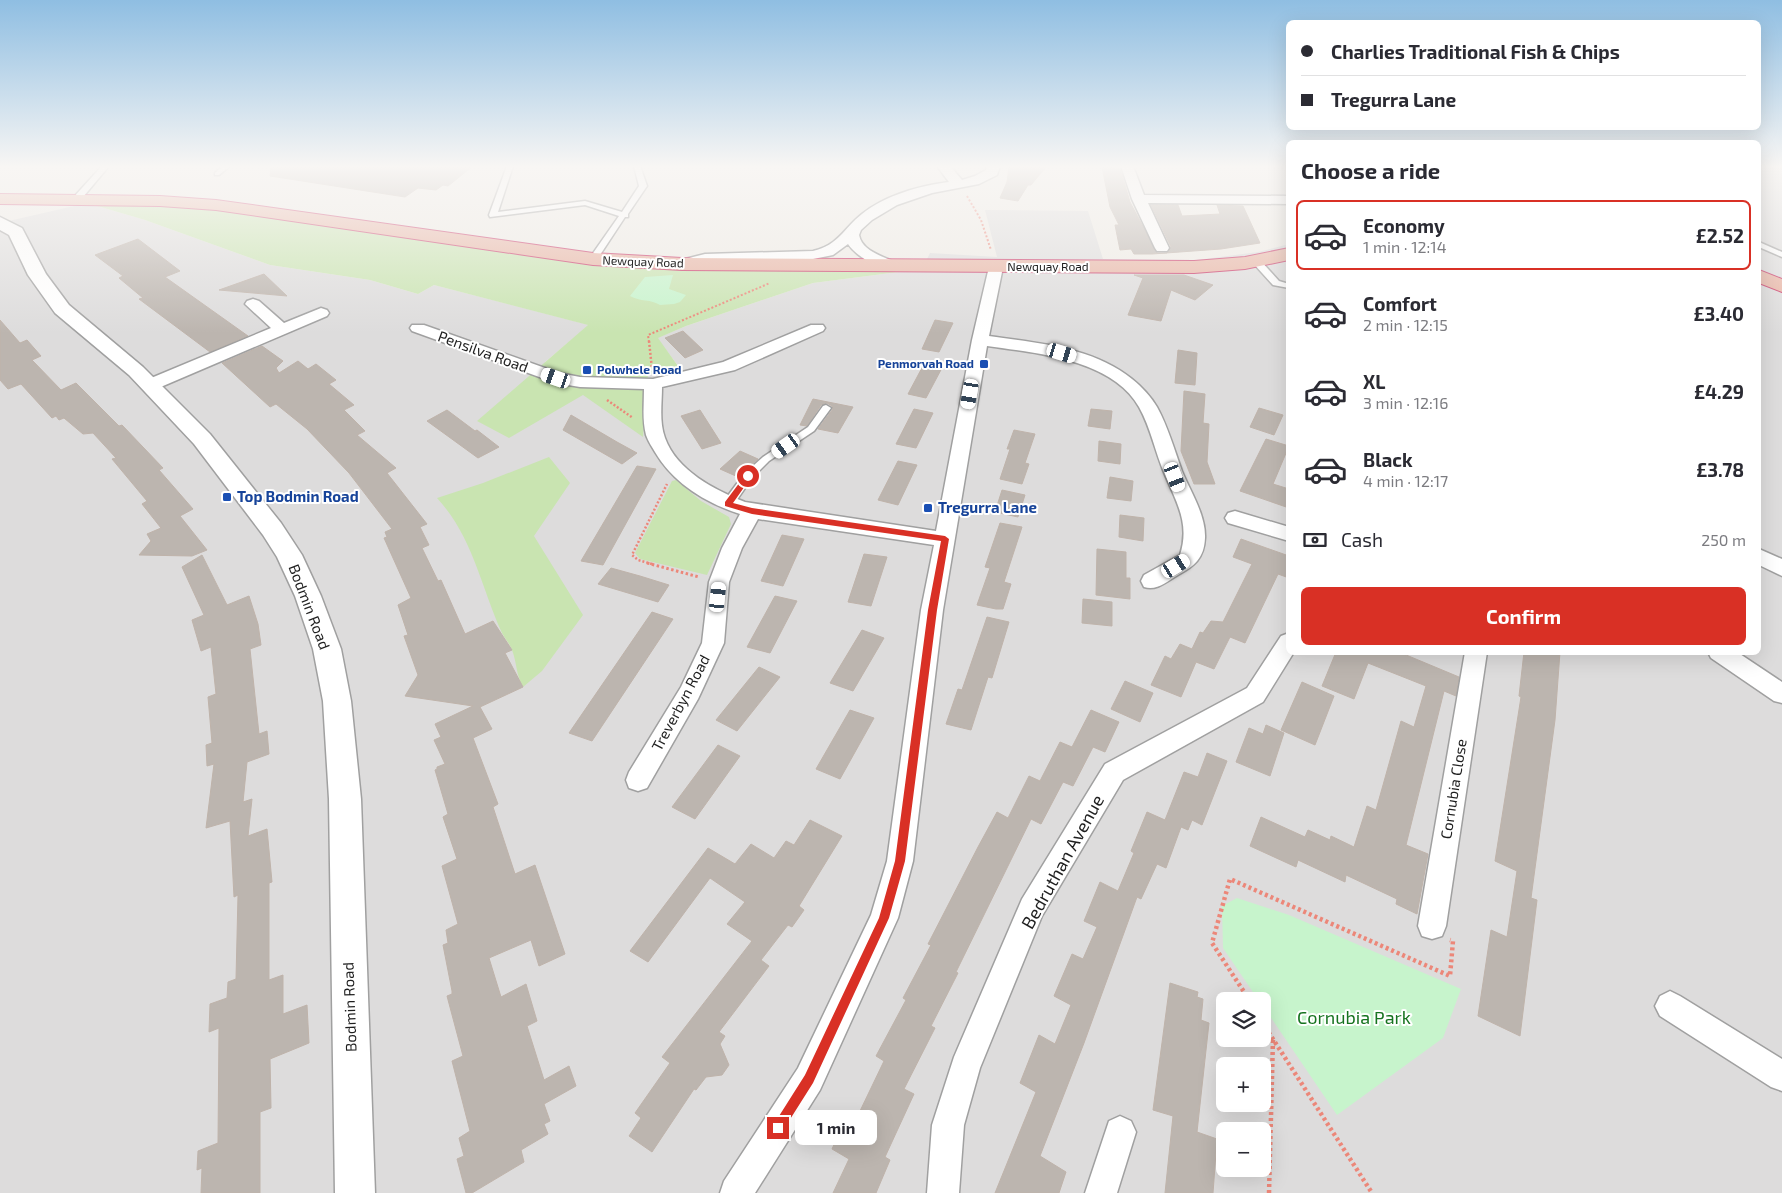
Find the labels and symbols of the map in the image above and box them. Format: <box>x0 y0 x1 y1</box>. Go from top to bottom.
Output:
street label: Newquay Road <box>602 253 684 269</box>
street label: Newquay Road <box>1007 259 1089 273</box>
street label: Pensilva Road <box>436 326 531 376</box>
car <box>1045 341 1078 365</box>
place label: Penmorvah Road <box>878 356 974 370</box>
marker: Penmorvah Road <box>978 358 990 370</box>
place label: Polwhele Road <box>597 362 681 376</box>
marker: Polwhele Road <box>581 364 593 376</box>
car <box>539 366 572 390</box>
car <box>960 378 979 410</box>
car <box>769 431 802 461</box>
car <box>1162 460 1187 494</box>
route start <box>737 465 759 487</box>
place label: Top Bodmin Road <box>237 487 359 505</box>
marker: Top Bodmin Road <box>221 491 233 503</box>
place label: Tregurra Lane <box>938 498 1037 516</box>
marker: Tregurra Lane <box>922 502 934 514</box>
car <box>1159 552 1192 580</box>
street label: Bodmin Road <box>285 561 334 652</box>
car <box>708 581 727 613</box>
street label: Treverbyn Road <box>647 651 713 754</box>
street label: Cornubia Close <box>1436 737 1470 840</box>
street label: Bedruthan Avenue <box>1016 791 1108 933</box>
street label: Bodmin Road <box>338 962 360 1052</box>
park label: Cornubia Park <box>1297 1006 1411 1028</box>
callout: 1 min <box>796 1110 878 1146</box>
route end <box>767 1117 789 1139</box>

